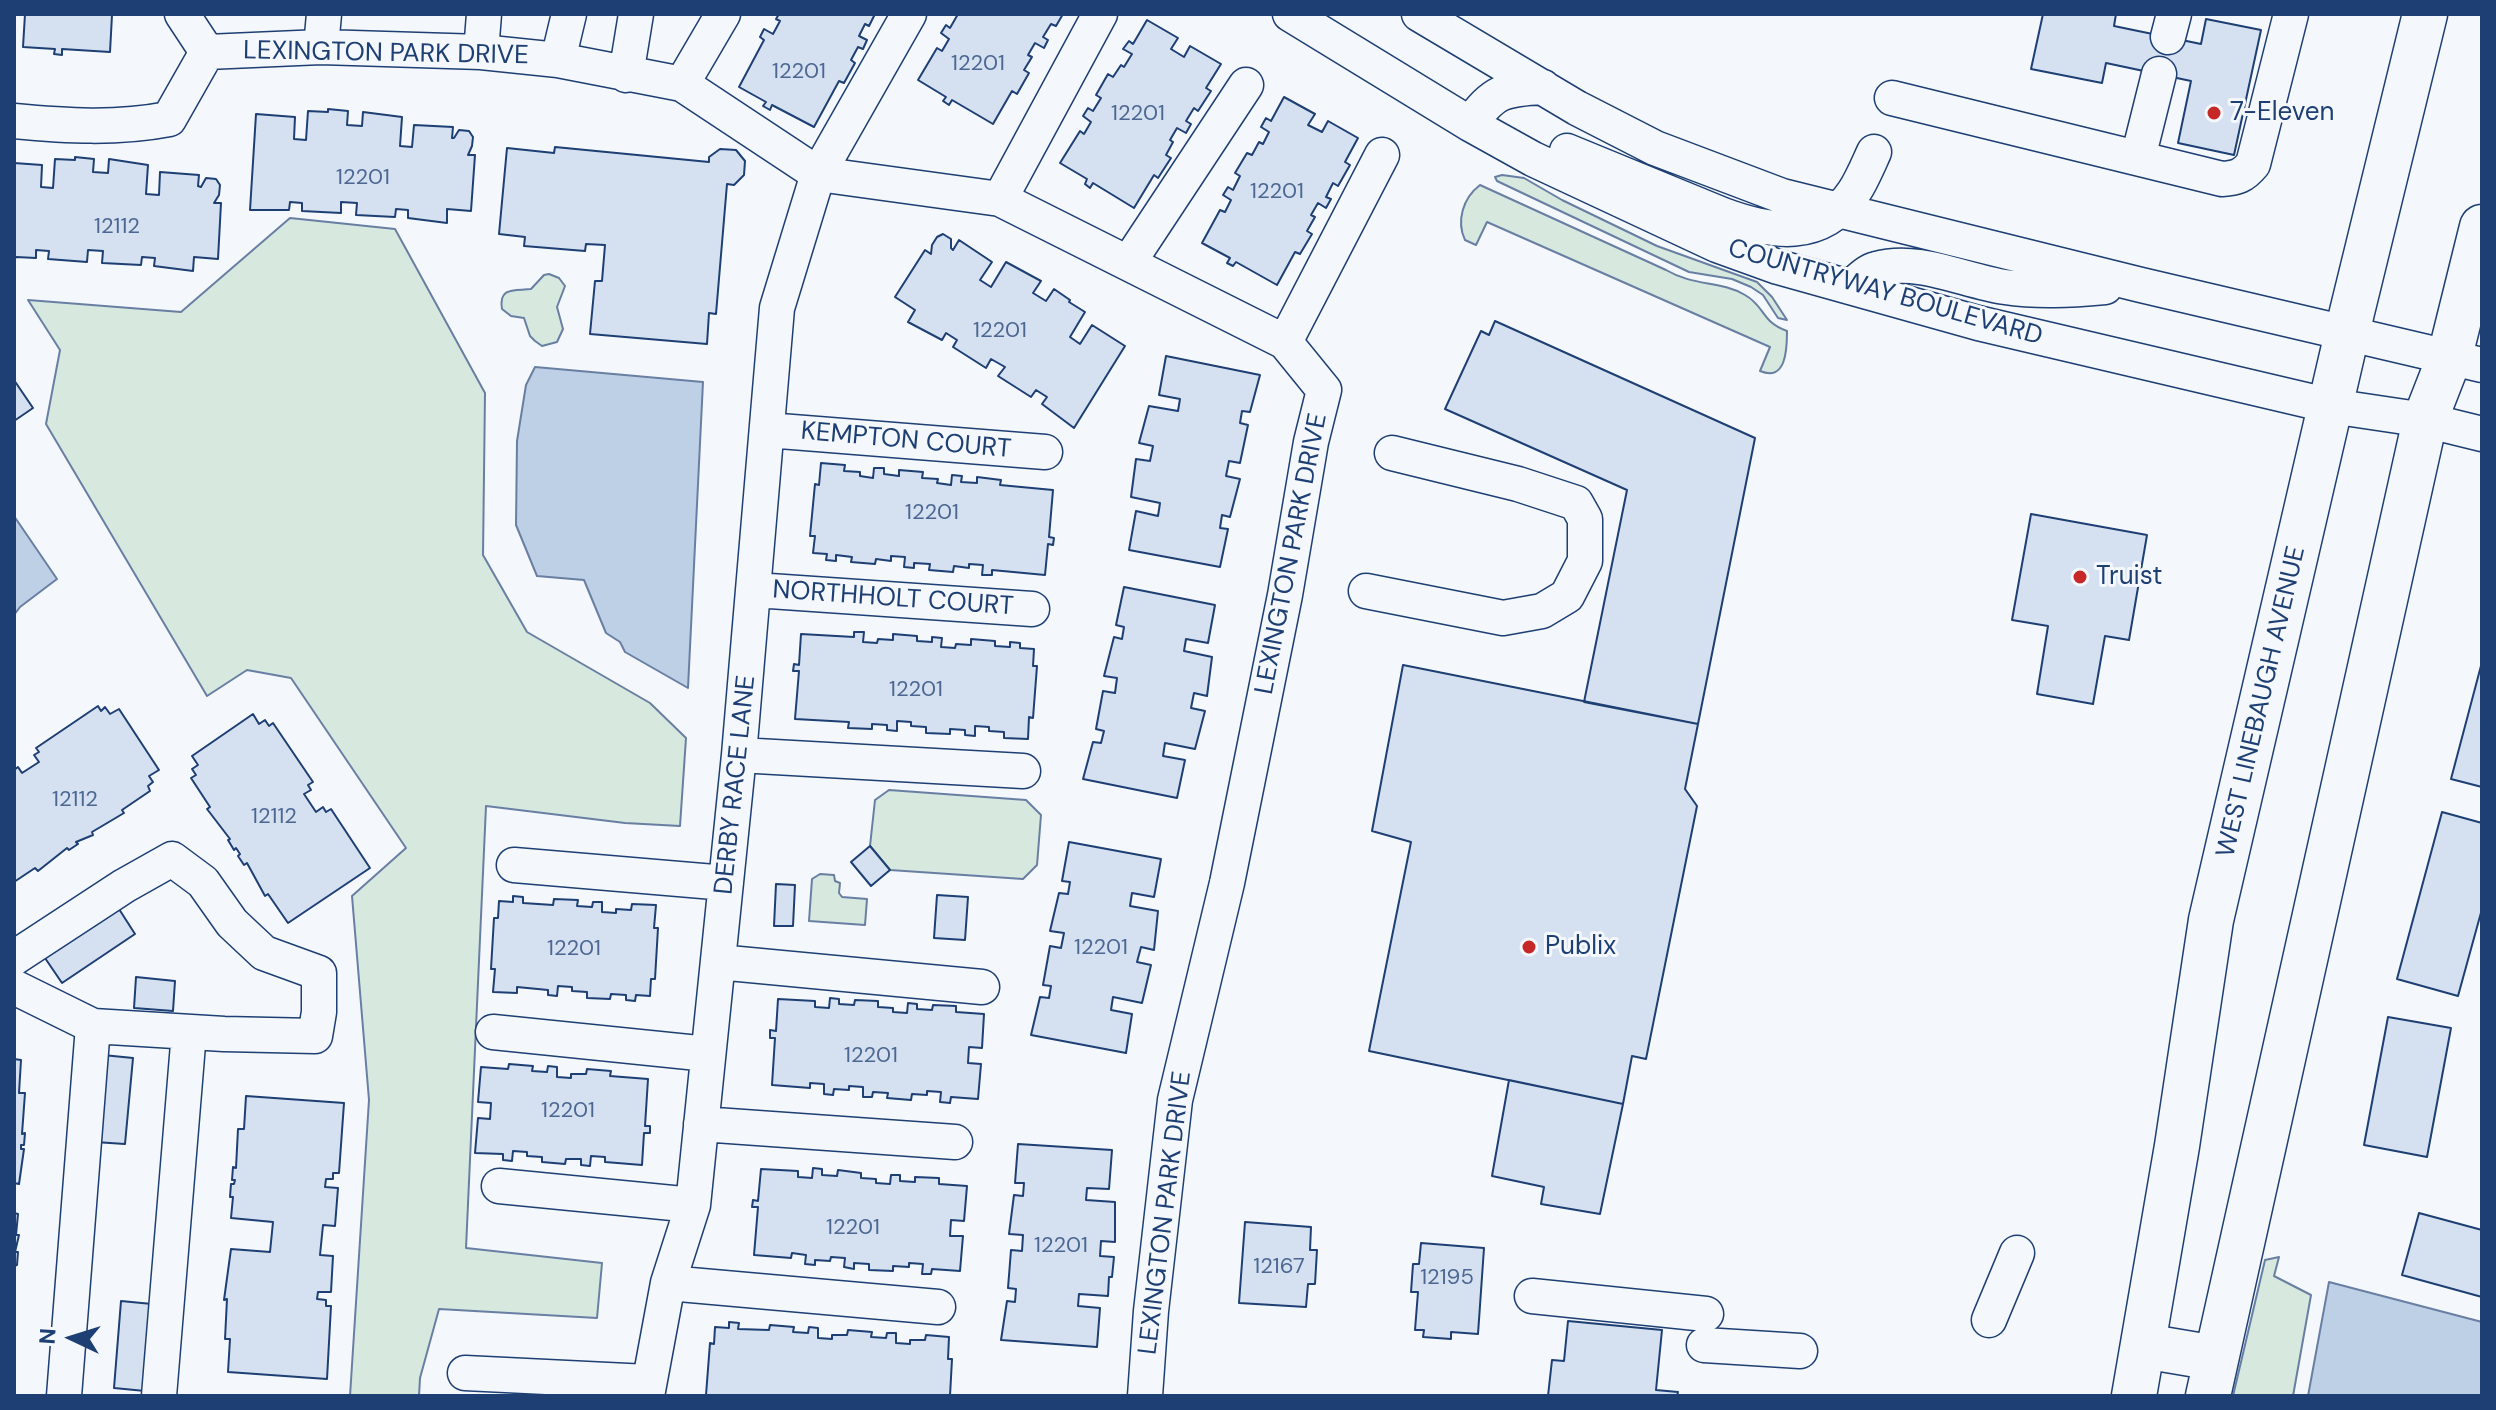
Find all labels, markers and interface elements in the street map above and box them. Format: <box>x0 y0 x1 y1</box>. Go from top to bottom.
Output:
street label: LEXINGTON PARK DRIVE <box>243 36 529 72</box>
house number: 12201 <box>951 51 1005 77</box>
house number: 12201 <box>772 59 826 85</box>
place label: 7-Eleven <box>2230 97 2335 129</box>
house number: 12201 <box>1111 101 1165 127</box>
marker: 7-Eleven <box>2205 104 2223 122</box>
house number: 12201 <box>336 165 390 191</box>
house number: 12201 <box>1250 179 1304 205</box>
house number: 12112 <box>94 214 140 240</box>
street label: COUNTRYWAY BOULEVARD <box>1724 233 2046 353</box>
house number: 12201 <box>973 318 1027 344</box>
street label: LEXINGTON PARK DRIVE <box>1249 411 1335 697</box>
street label: KEMPTON COURT <box>799 416 1013 466</box>
house number: 12201 <box>905 500 959 526</box>
street label: WEST LINEBAUGH AVENUE <box>2211 543 2313 861</box>
place label: Truist <box>2096 561 2163 593</box>
marker: Truist <box>2071 568 2089 586</box>
street label: NORTHHOLT COURT <box>771 575 1015 623</box>
street label: DERBY RACE LANE <box>709 674 763 896</box>
house number: 12201 <box>889 677 943 703</box>
house number: 12112 <box>52 787 98 813</box>
house number: 12112 <box>251 804 297 830</box>
place label: Publix <box>1545 931 1616 963</box>
house number: 12201 <box>1074 935 1128 961</box>
house number: 12201 <box>547 936 601 962</box>
marker: Publix <box>1520 938 1538 956</box>
house number: 12201 <box>844 1043 898 1069</box>
street label: LEXINGTON PARK DRIVE <box>1133 1069 1199 1357</box>
house number: 12201 <box>541 1098 595 1124</box>
house number: 12201 <box>826 1215 880 1241</box>
house number: 12201 <box>1034 1233 1088 1259</box>
house number: 12167 <box>1253 1254 1305 1280</box>
house number: 12195 <box>1420 1265 1474 1291</box>
north arrow <box>32 1298 112 1378</box>
text: N <box>33 1327 63 1345</box>

